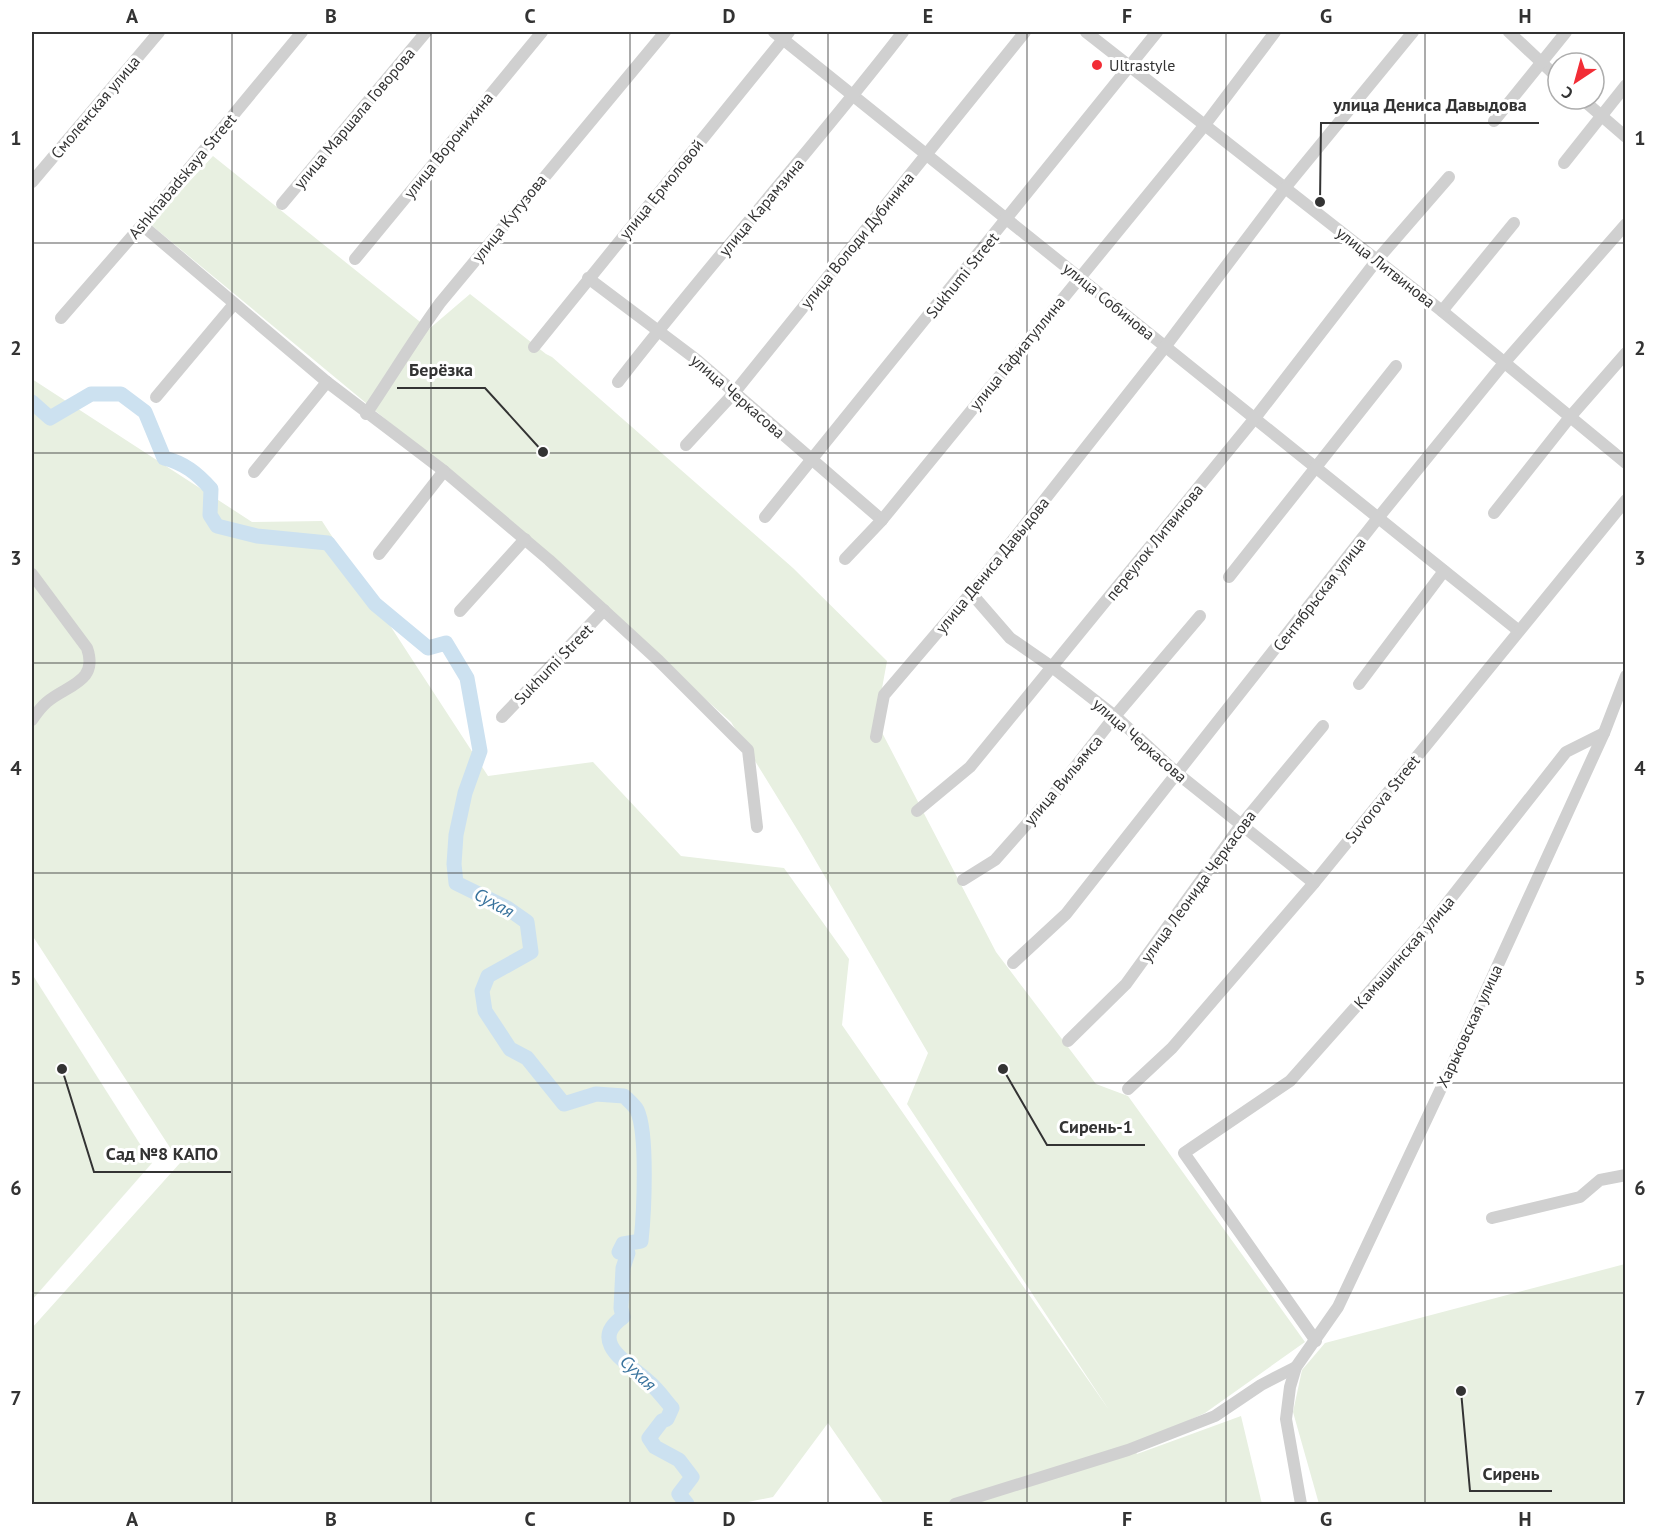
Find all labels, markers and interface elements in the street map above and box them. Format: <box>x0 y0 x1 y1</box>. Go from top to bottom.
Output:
text: A <box>126 3 139 29</box>
text: B <box>325 3 337 29</box>
text: C <box>524 3 536 29</box>
text: D <box>723 3 736 29</box>
text: E <box>923 3 933 29</box>
text: F <box>1122 3 1132 29</box>
text: G <box>1320 3 1332 29</box>
text: H <box>1518 3 1532 29</box>
street label: улица Маршала Говорова <box>289 43 419 193</box>
street label: Смоленская улица <box>46 51 144 163</box>
north arrow <box>1546 51 1606 111</box>
place label: Ultrastyle <box>1109 55 1175 75</box>
marker: Ultrastyle <box>1090 58 1104 72</box>
text: С <box>1558 82 1577 104</box>
callout: улица Дениса Давыдова <box>1321 87 1539 123</box>
street label: улица Воронихина <box>399 88 497 202</box>
text: улица Дениса Давыдова <box>1332 93 1527 116</box>
street label: Ashkhabadskaya Street <box>124 109 241 243</box>
text: 1 <box>10 125 22 151</box>
text: 1 <box>1634 125 1646 151</box>
street label: улица Ермоловой <box>615 135 707 243</box>
street label: улица Карамзина <box>714 154 808 260</box>
street label: улица Володи Дубинина <box>796 168 918 312</box>
street label: улица Кутузова <box>467 170 551 266</box>
street label: улица Литвинова <box>1333 222 1439 312</box>
street label: Sukhumi Street <box>921 228 1003 322</box>
street label: улица Собинова <box>1059 258 1159 344</box>
street label: улица Гафиатуллина <box>965 292 1069 414</box>
text: 2 <box>10 335 22 361</box>
text: 2 <box>1634 335 1646 361</box>
street label: улица Черкасова <box>687 350 789 442</box>
callout: Берёзка <box>397 352 485 388</box>
text: Берёзка <box>409 358 473 381</box>
street label: переулок Литвинова <box>1101 480 1207 604</box>
street label: улица Дениса Давыдова <box>931 493 1053 637</box>
street label: Сентябрьская улица <box>1268 533 1370 655</box>
text: 3 <box>10 545 22 571</box>
text: 3 <box>1634 545 1646 571</box>
street label: Sukhumi Street <box>509 619 597 709</box>
street label: улица Черкасова <box>1089 694 1191 786</box>
street label: улица Вильямса <box>1019 731 1107 829</box>
street label: Suvorova Street <box>1340 750 1424 847</box>
text: 4 <box>10 755 22 781</box>
text: 4 <box>1634 755 1646 781</box>
street label: улица Леонида Черкасова <box>1136 806 1260 966</box>
water label: Сухая <box>470 882 519 923</box>
street label: Камышинская улица <box>1350 891 1458 1013</box>
street label: Харьковская улица <box>1432 961 1506 1091</box>
text: 5 <box>10 965 22 991</box>
text: 5 <box>1634 965 1646 991</box>
callout: Сирень-1 <box>1047 1109 1145 1145</box>
text: Сирень-1 <box>1059 1115 1133 1138</box>
callout: Сад №8 КАПО <box>94 1136 231 1172</box>
text: Сад №8 КАПО <box>106 1142 218 1165</box>
text: 6 <box>10 1175 22 1201</box>
text: 6 <box>1634 1175 1646 1201</box>
water label: Сухая <box>615 1350 662 1396</box>
text: 7 <box>10 1385 22 1411</box>
text: 7 <box>1634 1385 1646 1411</box>
callout: Сирень <box>1470 1455 1552 1491</box>
text: Сирень <box>1482 1462 1540 1485</box>
text: A <box>126 1506 139 1532</box>
text: B <box>325 1506 337 1532</box>
text: C <box>524 1506 536 1532</box>
text: D <box>723 1506 736 1532</box>
text: E <box>923 1506 933 1532</box>
text: F <box>1122 1506 1132 1532</box>
text: G <box>1320 1506 1332 1532</box>
text: H <box>1518 1506 1532 1532</box>

